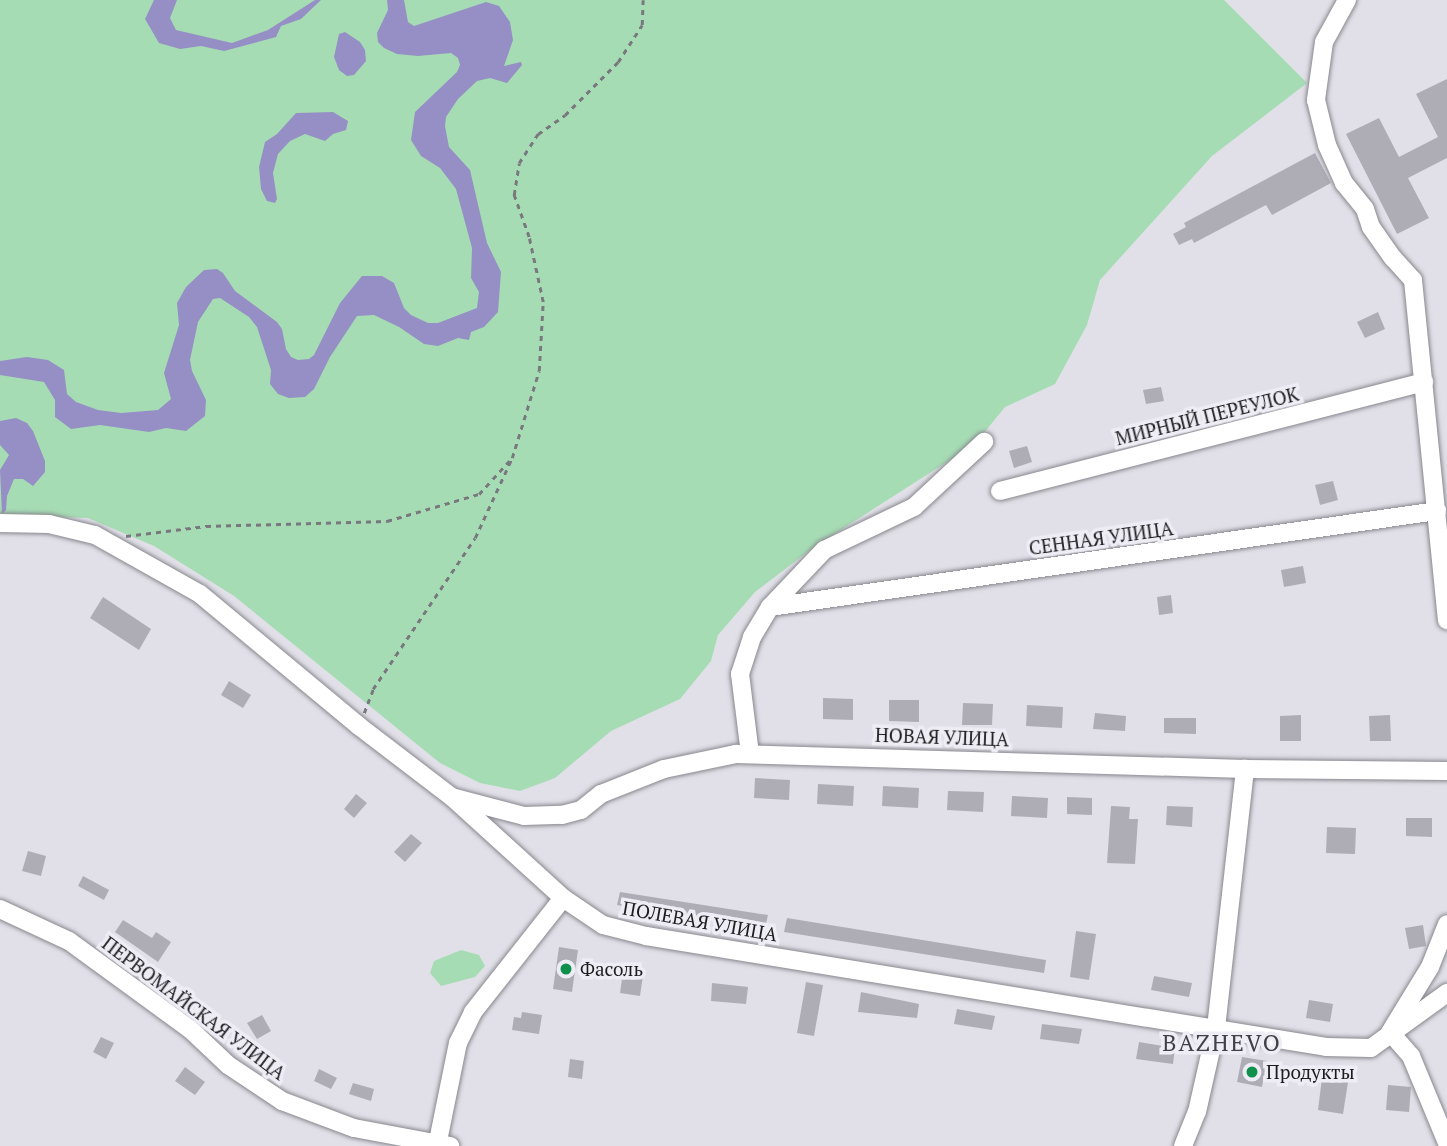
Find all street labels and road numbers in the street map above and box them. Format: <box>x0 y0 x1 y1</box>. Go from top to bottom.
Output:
street label: МИРНЫЙ ПЕРЕУЛОК <box>1113 382 1301 450</box>
street label: СЕННАЯ УЛИЦА <box>1027 517 1175 559</box>
street label: НОВАЯ УЛИЦА <box>874 723 1010 751</box>
street label: ПОЛЕВАЯ УЛИЦА <box>621 896 779 946</box>
street label: ПЕРВОМАЙСКАЯ УЛИЦА <box>98 931 290 1085</box>

